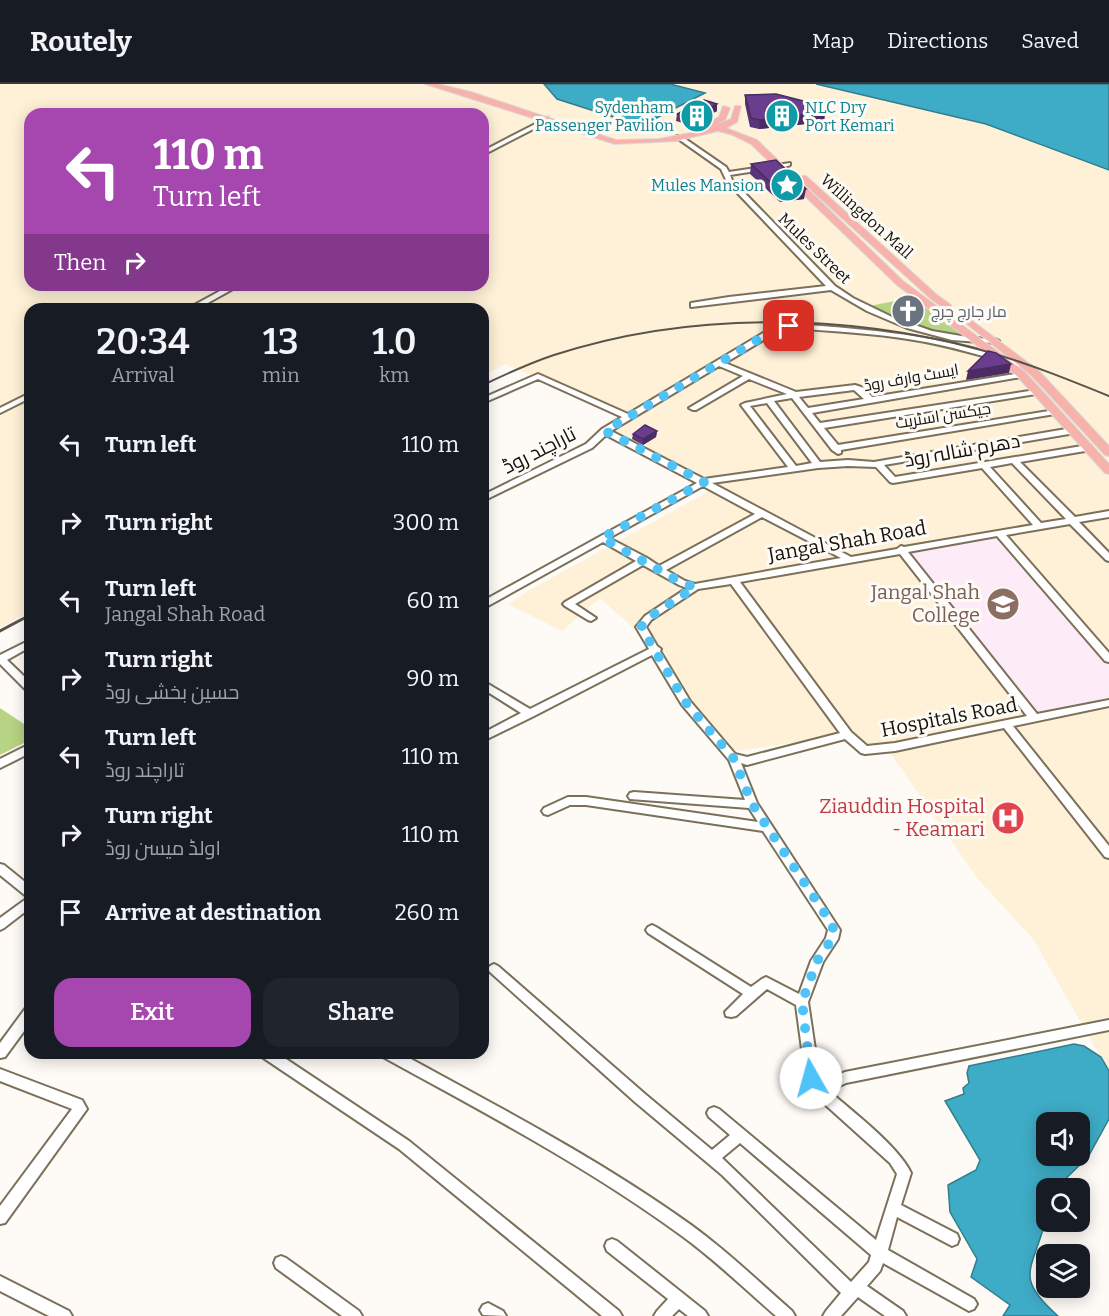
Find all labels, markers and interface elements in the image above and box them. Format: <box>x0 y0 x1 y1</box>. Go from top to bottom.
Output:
text: Routely <box>30 25 132 58</box>
text: Map <box>812 28 854 54</box>
text: Directions <box>887 28 988 54</box>
text: Saved <box>1021 28 1079 54</box>
place label: Sydenham Passenger Pavilion <box>535 98 674 135</box>
building icon: Sydenham Passenger Pavilion <box>679 98 715 134</box>
building icon: NLC Dry Port Kemari <box>764 98 800 134</box>
place label: NLC Dry Port Kemari <box>805 98 895 135</box>
text: 110 m <box>153 130 264 180</box>
icon: left <box>54 132 132 210</box>
place icon: Mules Mansion <box>769 167 805 203</box>
street label: Willingdon Mall <box>817 170 917 263</box>
place label: Mules Mansion <box>651 176 764 195</box>
text: Turn left <box>153 181 261 213</box>
street label: Mules Street <box>774 209 855 288</box>
icon: right <box>118 246 151 279</box>
text: Then <box>54 249 106 276</box>
church icon: مار جارج چرچ <box>890 293 926 329</box>
pin <box>763 300 814 351</box>
place label: مار جارج چرچ <box>931 302 1007 323</box>
icon: arrive <box>772 309 805 342</box>
text: 20:34 <box>96 320 190 364</box>
text: 13 <box>263 320 299 364</box>
text: 1.0 <box>372 320 417 364</box>
street label: ایسٹ وارف روڈ <box>862 360 960 395</box>
text: Arrival <box>111 363 175 387</box>
text: min <box>262 363 300 387</box>
text: km <box>379 363 409 387</box>
street label: جیکسن اسٹریٹ <box>894 399 992 433</box>
street label: تاراچند روڈ <box>498 421 581 480</box>
icon: left <box>54 428 87 461</box>
street label: دھرم شالہ روڈ <box>902 428 1022 474</box>
text: Turn left <box>105 431 197 458</box>
text: 110 m <box>402 431 459 458</box>
icon: right <box>54 506 87 539</box>
text: Turn right <box>105 509 213 536</box>
text: 300 m <box>393 509 459 536</box>
street label: Jangal Shah Road <box>765 515 928 567</box>
text: Turn left <box>105 575 197 602</box>
place label: Jangal Shah College <box>870 580 981 627</box>
icon: left <box>54 584 87 617</box>
school or university icon: Jangal Shah College <box>985 586 1021 622</box>
text: 60 m <box>407 587 459 614</box>
text: Jangal Shah Road <box>105 602 265 626</box>
text: Turn right <box>105 646 213 673</box>
icon: right <box>54 662 87 695</box>
text: 90 m <box>407 665 459 692</box>
text: حسین بخشی روڈ <box>105 680 239 704</box>
street label: Hospitals Road <box>879 692 1020 742</box>
text: Turn left <box>105 724 197 751</box>
icon: left <box>54 740 87 773</box>
text: 110 m <box>402 743 459 770</box>
text: تاراچند روڈ <box>105 758 184 782</box>
place label: Ziauddin Hospital - Keamari <box>819 794 985 841</box>
hospital icon: Ziauddin Hospital - Keamari <box>990 800 1026 836</box>
text: Turn right <box>105 802 213 829</box>
icon: right <box>54 818 87 851</box>
text: 110 m <box>402 821 459 848</box>
text: اولڈ میسن روڈ <box>105 836 221 860</box>
icon: arrive <box>54 896 87 929</box>
text: Arrive at destination <box>105 899 321 926</box>
text: 260 m <box>395 899 459 926</box>
button: Exit <box>54 978 251 1047</box>
button: Share <box>263 978 459 1047</box>
position arrow <box>779 1046 843 1110</box>
map controls <box>1036 1112 1090 1298</box>
button: sound <box>1036 1112 1090 1166</box>
button: search <box>1036 1178 1090 1232</box>
button: layers <box>1036 1244 1090 1298</box>

